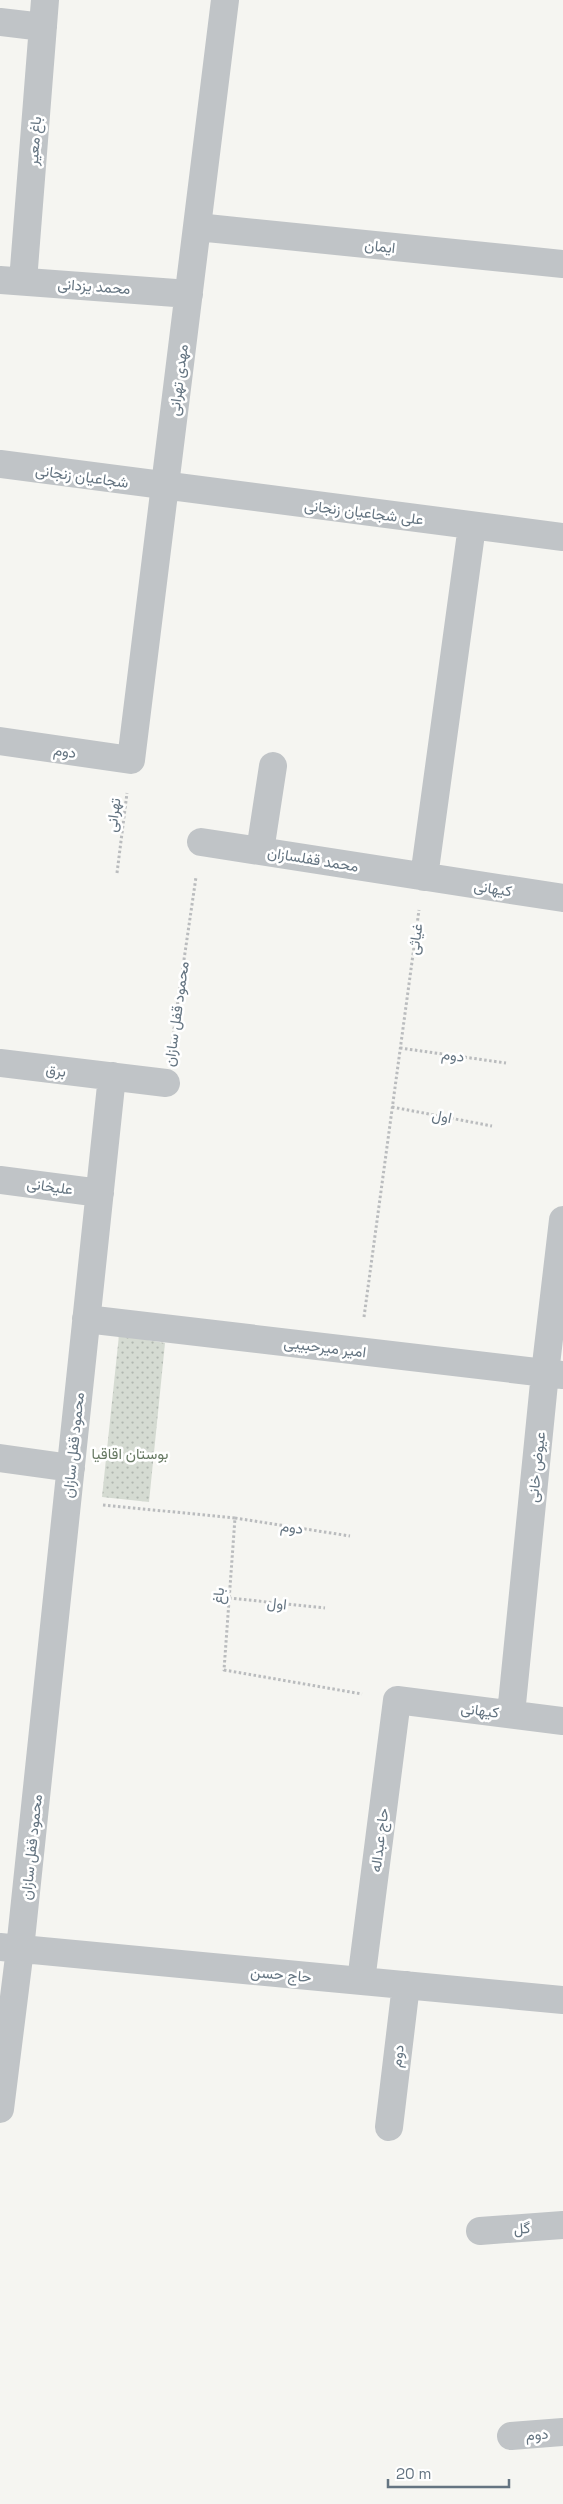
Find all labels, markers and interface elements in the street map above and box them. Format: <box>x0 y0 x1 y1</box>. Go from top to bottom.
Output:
street label: باغ معیر <box>23 116 47 167</box>
street label: ایمان <box>364 235 396 257</box>
street label: محمد یزدانی <box>57 274 131 299</box>
street label: مهدی تهرانی <box>164 343 193 417</box>
street label: شجاعیان زنجانی <box>34 460 130 493</box>
street label: علی شجاعیان زنجانی <box>303 495 425 530</box>
street label: دوم <box>52 740 78 763</box>
street label: تهرانی <box>101 796 126 833</box>
street label: محمد قفلسازان <box>266 842 360 876</box>
street label: کیهانی <box>472 876 514 901</box>
street label: غیاثی <box>403 922 428 956</box>
street label: محمود قفل سازان <box>159 960 193 1068</box>
street label: دوم <box>440 1044 466 1067</box>
street label: برق <box>45 1059 67 1081</box>
street label: اول <box>430 1105 454 1127</box>
street label: علیخانی <box>26 1173 74 1200</box>
street label: امیر میرحبیبی <box>283 1333 367 1362</box>
street label: محمود قفل سازان <box>58 1391 88 1499</box>
street label: عیوض خانی <box>523 1430 550 1504</box>
park label: بوستان اقاقیا <box>91 1444 169 1463</box>
street label: دوم <box>279 1516 305 1539</box>
street label: باغ <box>208 1587 230 1605</box>
street label: اول <box>266 1593 288 1613</box>
street label: کیهانی <box>460 1698 501 1723</box>
street label: محمود قفل سازان <box>16 1793 46 1901</box>
street label: حاج عبداله <box>366 1807 394 1873</box>
street label: حاج حسن <box>249 1962 312 1988</box>
street label: دوم <box>386 2044 409 2069</box>
street label: گل <box>513 2218 531 2238</box>
street label: دوم <box>525 2424 549 2445</box>
scale bar <box>388 2456 509 2488</box>
text: 20 m <box>396 2464 431 2483</box>

